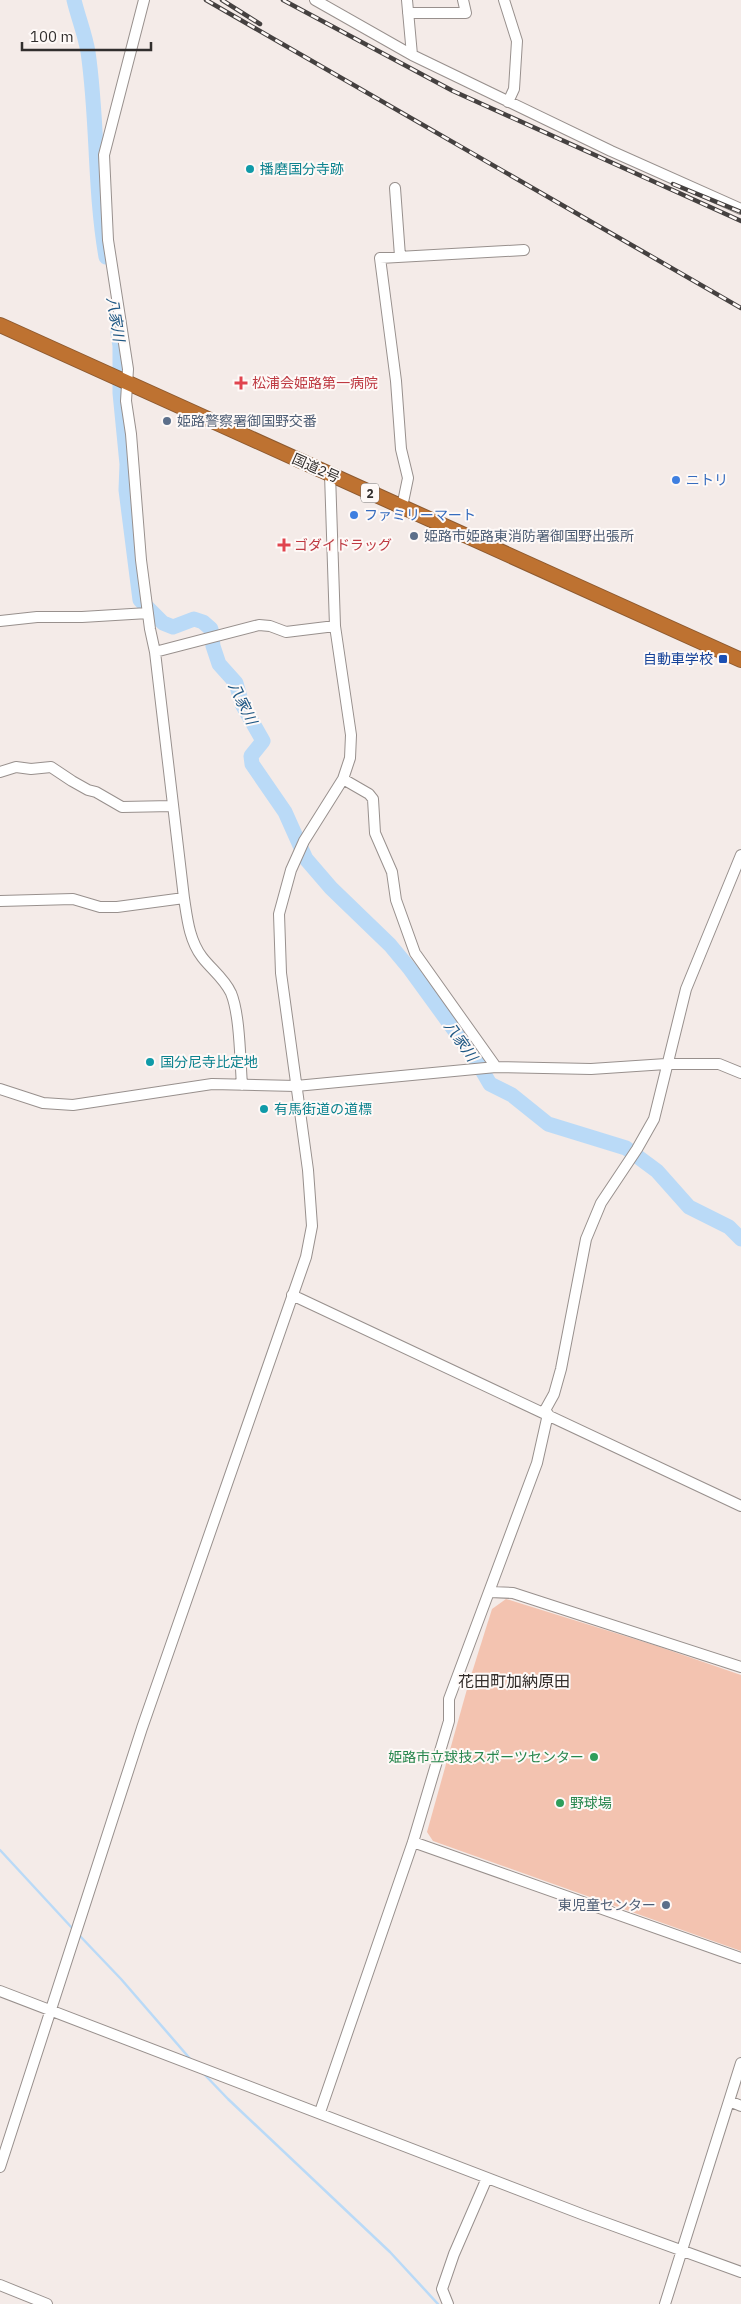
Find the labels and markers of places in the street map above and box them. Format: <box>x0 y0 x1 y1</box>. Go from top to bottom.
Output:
place label: 播磨国分寺跡 <box>260 160 344 178</box>
marker: 播磨国分寺跡 <box>244 163 256 175</box>
place label: 松浦会姫路第一病院 <box>252 374 378 392</box>
marker: 松浦会姫路第一病院 <box>234 376 248 390</box>
place label: 姫路警察署御国野交番 <box>177 412 317 430</box>
marker: 姫路警察署御国野交番 <box>161 415 173 427</box>
place label: ニトリ <box>686 471 728 489</box>
marker: ニトリ <box>670 474 682 486</box>
place label: ファミリーマート <box>364 506 476 524</box>
marker: ファミリーマート <box>348 509 360 521</box>
place label: 姫路市姫路東消防署御国野出張所 <box>424 527 634 545</box>
marker: 姫路市姫路東消防署御国野出張所 <box>408 530 420 542</box>
place label: ゴダイドラッグ <box>294 536 392 554</box>
marker: ゴダイドラッグ <box>278 539 290 551</box>
place label: 自動車学校 <box>643 650 713 668</box>
marker: 自動車学校 <box>717 653 729 665</box>
place label: 国分尼寺比定地 <box>160 1053 258 1071</box>
marker: 国分尼寺比定地 <box>144 1056 156 1068</box>
place label: 有馬街道の道標 <box>274 1100 372 1118</box>
marker: 有馬街道の道標 <box>258 1103 270 1115</box>
place label: 姫路市立球技スポーツセンター <box>388 1748 584 1766</box>
marker: 姫路市立球技スポーツセンター <box>588 1751 600 1763</box>
place label: 野球場 <box>570 1794 612 1812</box>
marker: 野球場 <box>554 1797 566 1809</box>
place label: 東児童センター <box>558 1896 656 1914</box>
marker: 東児童センター <box>660 1899 672 1911</box>

